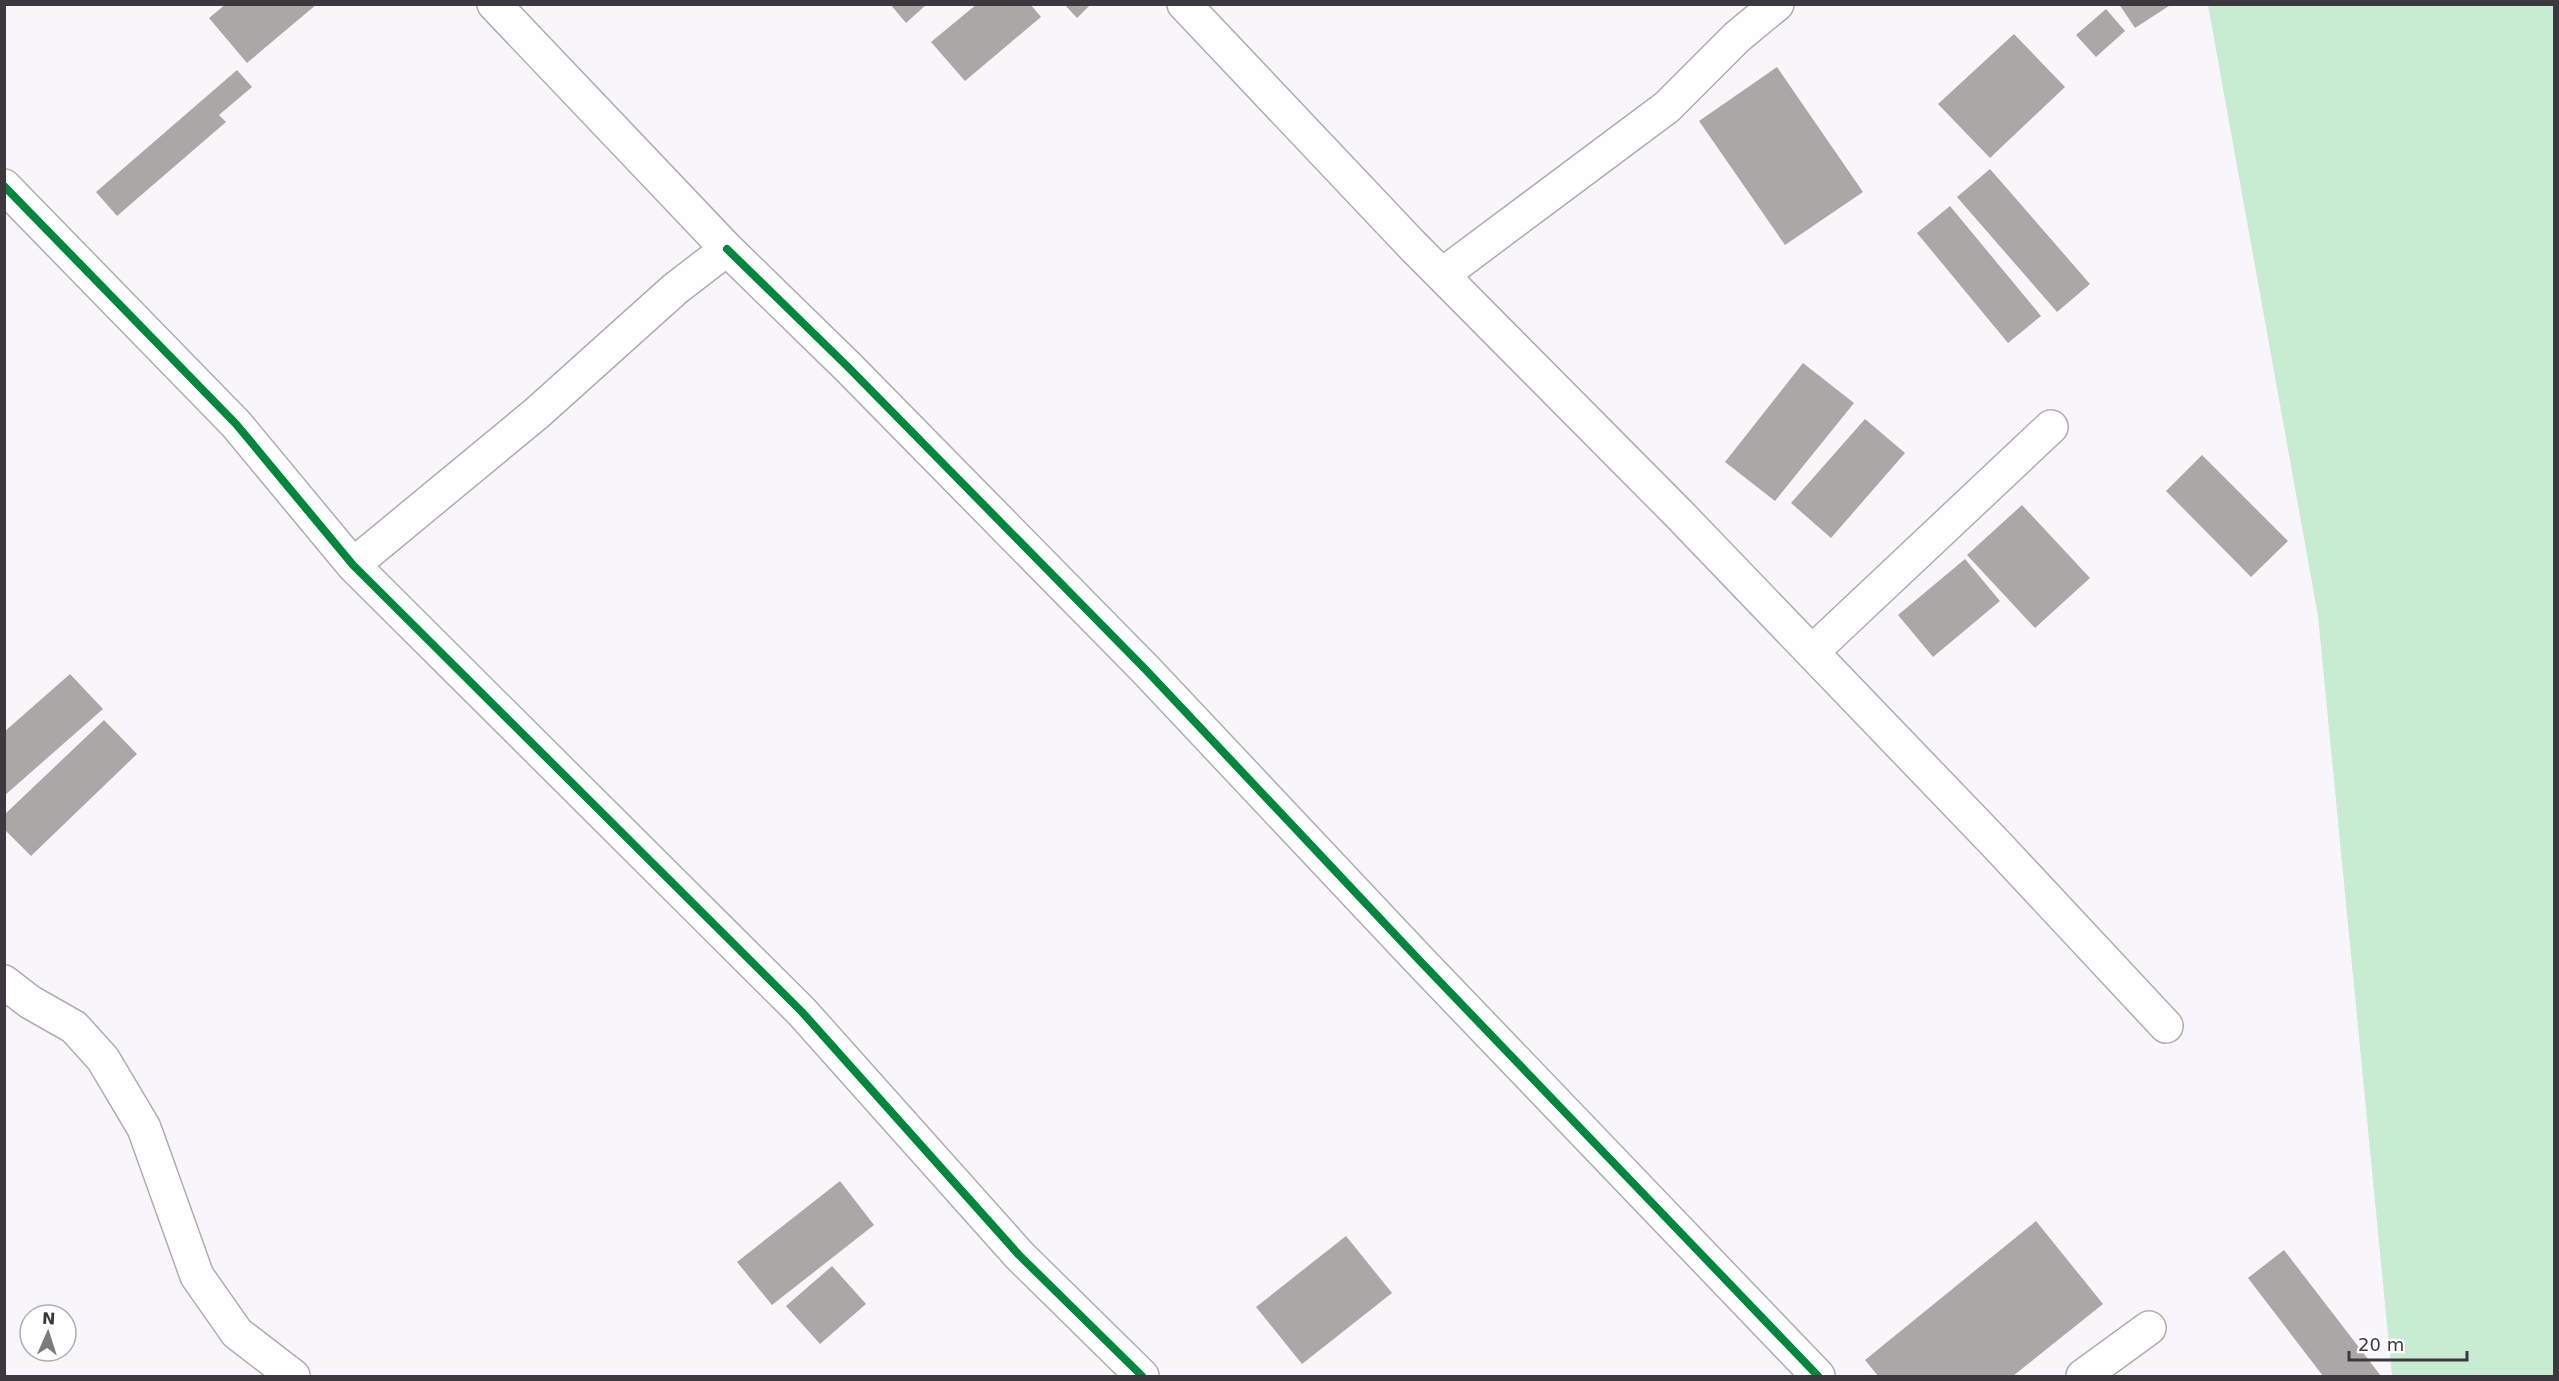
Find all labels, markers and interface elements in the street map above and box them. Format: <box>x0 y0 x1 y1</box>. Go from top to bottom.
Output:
north arrow <box>18 1303 78 1363</box>
text: N <box>42 1309 56 1328</box>
scale bar <box>2349 1324 2468 1362</box>
text: 20 m <box>2358 1334 2404 1355</box>

